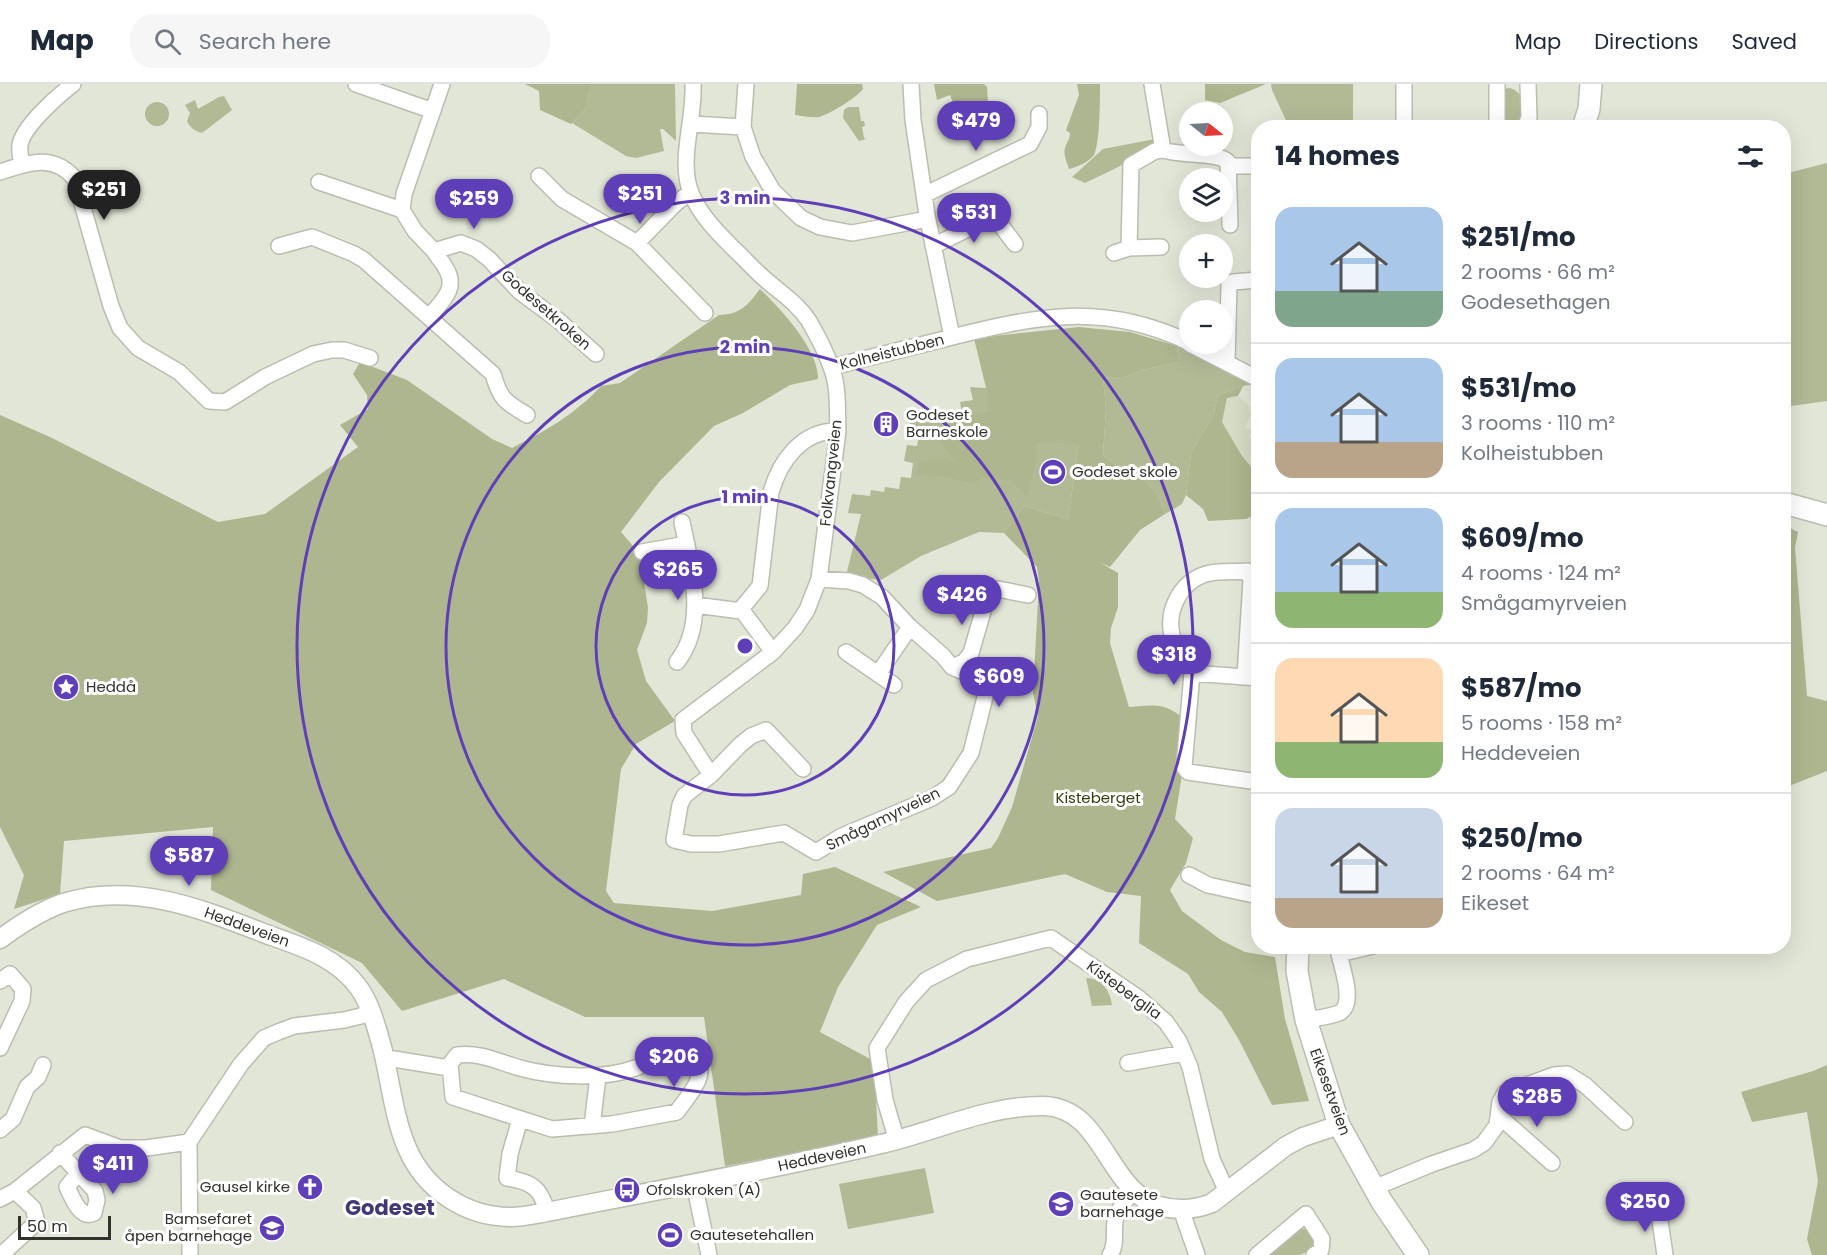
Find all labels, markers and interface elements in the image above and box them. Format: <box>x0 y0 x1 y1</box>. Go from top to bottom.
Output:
search box <box>130 14 550 68</box>
text: Map <box>30 21 94 60</box>
icon: search <box>151 25 184 58</box>
text: Search here <box>199 26 331 57</box>
text: Map <box>1515 27 1561 56</box>
text: Directions <box>1594 27 1698 56</box>
text: Saved <box>1731 27 1797 56</box>
pin: $479 <box>940 101 1012 152</box>
north arrow <box>1179 102 1233 156</box>
map controls <box>1179 102 1233 354</box>
text: $479 <box>951 106 1001 134</box>
text: 14 homes <box>1275 138 1400 174</box>
icon: filters <box>1734 140 1767 173</box>
button: layers <box>1179 168 1233 222</box>
pin: $251 <box>68 170 140 221</box>
pin: $251 <box>604 174 676 225</box>
text: $251 <box>81 175 127 203</box>
pin: $259 <box>438 179 510 230</box>
text: $251 <box>617 179 663 207</box>
text: $259 <box>449 184 499 212</box>
text: 3 min <box>719 185 771 210</box>
pin: $531 <box>938 193 1010 244</box>
text: $531 <box>951 198 997 226</box>
text: $251/mo <box>1461 219 1576 255</box>
icon: home <box>1323 231 1395 303</box>
button: + <box>1179 234 1233 288</box>
text: 2 rooms · 66 m² <box>1461 258 1615 286</box>
street label: Godesetkroken <box>497 265 596 355</box>
text: Godesethagen <box>1461 288 1610 316</box>
button: − <box>1179 300 1233 354</box>
street label: Kolheistubben <box>837 328 946 375</box>
text: 2 min <box>720 334 770 359</box>
text: $531/mo <box>1461 370 1576 406</box>
icon: home <box>1323 382 1395 454</box>
place label: Godeset Barneskole <box>906 404 988 442</box>
building icon: Godeset Barneskole <box>871 409 901 439</box>
text: 3 rooms · 110 m² <box>1461 409 1615 437</box>
street label: Folkvangveien <box>814 419 847 527</box>
text: Kolheistubben <box>1461 439 1604 467</box>
sports icon: Godeset skole <box>1038 457 1068 487</box>
place label: Godeset skole <box>1072 461 1177 482</box>
text: 1 min <box>721 484 769 509</box>
text: $609/mo <box>1461 520 1584 556</box>
icon: home <box>1323 532 1395 604</box>
pin: $265 <box>642 550 714 601</box>
text: $265 <box>653 555 703 583</box>
text: 4 rooms · 124 m² <box>1461 559 1621 587</box>
pin: $426 <box>926 575 998 626</box>
text: $426 <box>937 580 987 608</box>
text: Smågamyrveien <box>1461 589 1627 617</box>
pin: $318 <box>1138 635 1210 686</box>
centre of rings <box>735 636 755 656</box>
text: $318 <box>1151 640 1197 668</box>
pin: $609 <box>963 657 1035 708</box>
text: $609 <box>973 662 1025 690</box>
text: $587/mo <box>1461 670 1582 706</box>
place icon: Heddå <box>51 672 81 702</box>
place label: Heddå <box>86 676 136 697</box>
icon: home <box>1323 682 1395 754</box>
text: 5 rooms · 158 m² <box>1461 709 1622 737</box>
text: Heddeveien <box>1461 739 1580 767</box>
street label: Smågamyrveien <box>822 782 943 855</box>
park label: Kisteberget <box>1055 787 1141 808</box>
text: $250/mo <box>1461 820 1583 856</box>
icon: home <box>1323 832 1395 904</box>
pin: $587 <box>153 836 225 887</box>
text: $587 <box>164 841 214 869</box>
text: 2 rooms · 64 m² <box>1461 859 1615 887</box>
text: Eikeset <box>1461 889 1529 917</box>
street label: Heddeveien <box>201 901 293 952</box>
street label: Kisteberglia <box>1083 955 1166 1024</box>
pin: $206 <box>638 1037 710 1088</box>
text: $206 <box>649 1042 699 1070</box>
street label: Eikesetveien <box>1305 1045 1356 1138</box>
pin: $285 <box>1501 1077 1573 1128</box>
text: $285 <box>1512 1082 1562 1110</box>
street label: Heddeveien <box>776 1137 868 1176</box>
pin: $411 <box>77 1144 149 1195</box>
text: $411 <box>92 1149 134 1177</box>
church icon: Gausel kirke <box>295 1172 325 1202</box>
bus stop icon: Ofolskroken (A) <box>612 1175 642 1205</box>
place label: Gausel kirke <box>200 1176 290 1197</box>
place label: Ofolskroken (A) <box>646 1179 761 1200</box>
pin: $250 <box>1609 1182 1681 1233</box>
place label: Gautesete barnehage <box>1080 1184 1164 1222</box>
text: $250 <box>1620 1187 1670 1215</box>
school or university icon: Gautesete barnehage <box>1046 1189 1076 1219</box>
district label: Godeset <box>345 1193 435 1222</box>
place label: Bamsefaret åpen barnehage <box>125 1208 252 1246</box>
scale bar <box>18 1213 111 1240</box>
school or university icon: Bamsefaret åpen barnehage <box>257 1213 287 1243</box>
text: 50 m <box>27 1215 68 1238</box>
sports icon: Gautesetehallen <box>655 1220 685 1250</box>
place label: Gautesetehallen <box>690 1224 814 1245</box>

